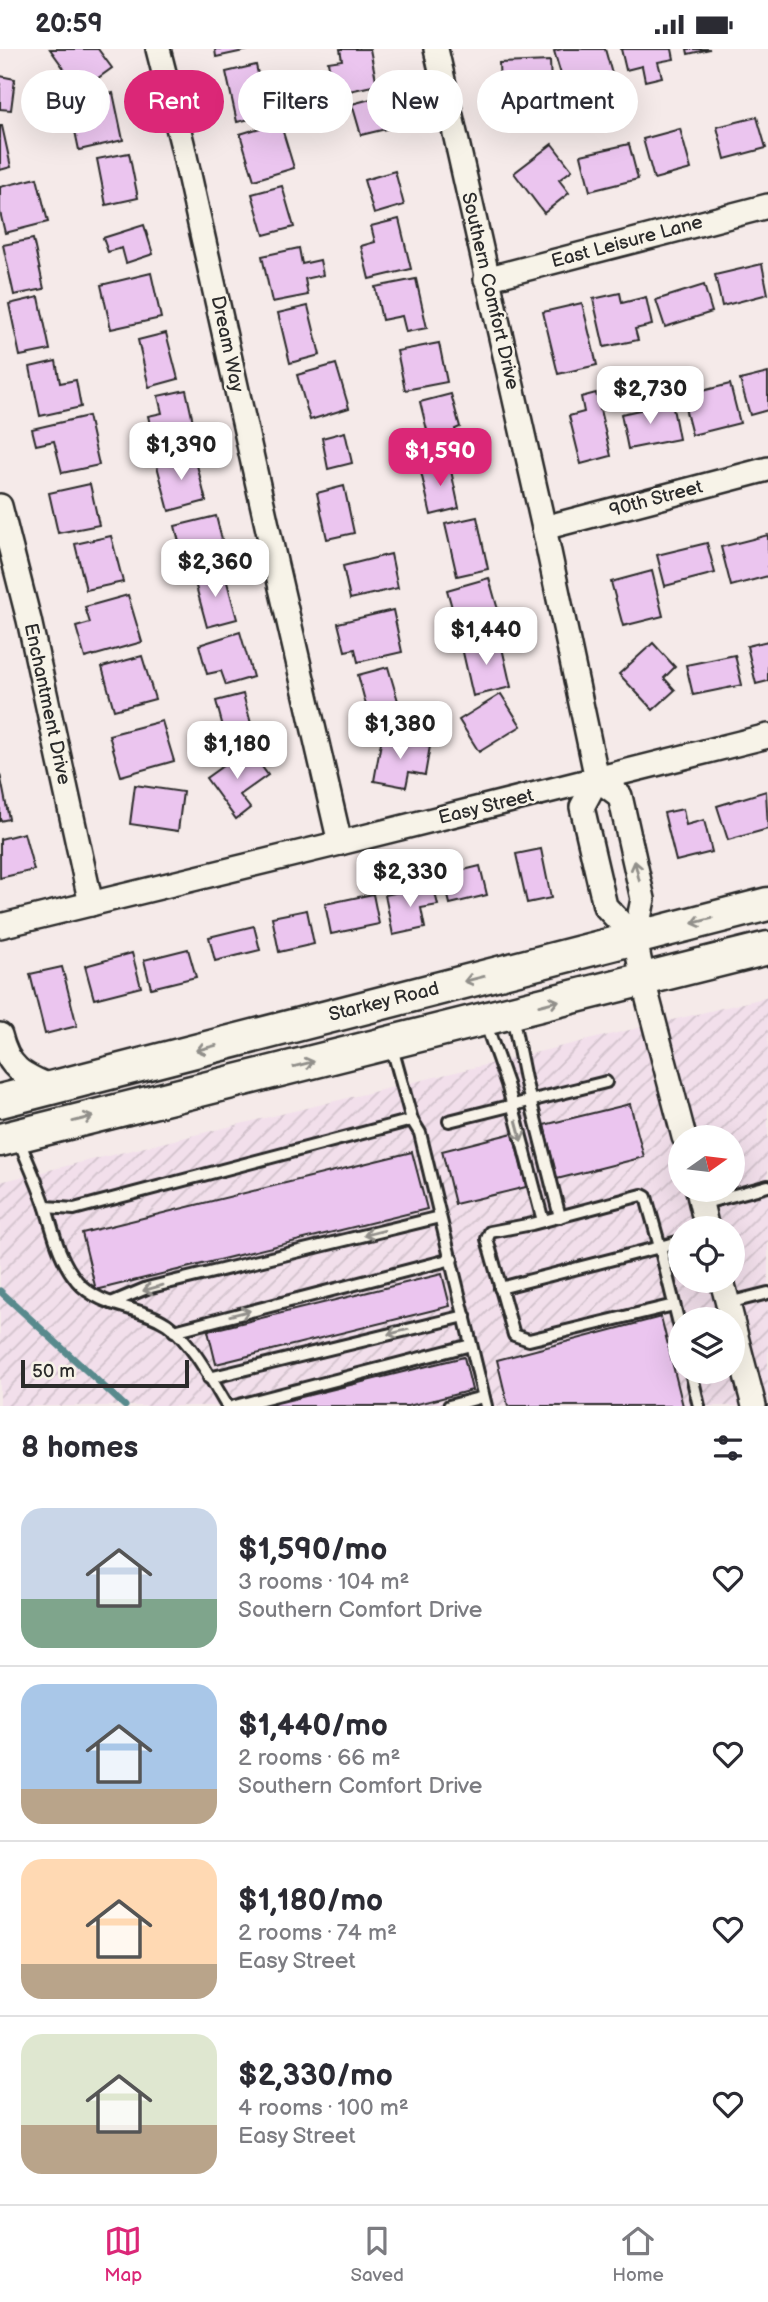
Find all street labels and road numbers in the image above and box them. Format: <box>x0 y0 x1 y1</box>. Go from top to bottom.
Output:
street label: Southern Comfort Drive <box>456 190 524 392</box>
street label: East Leisure Lane <box>549 211 705 273</box>
street label: Dream Way <box>206 294 249 395</box>
street label: 90th Street <box>607 476 705 522</box>
street label: Enchantment Drive <box>19 621 75 787</box>
street label: Easy Street <box>436 784 536 830</box>
street label: Starkey Road <box>326 977 442 1027</box>

